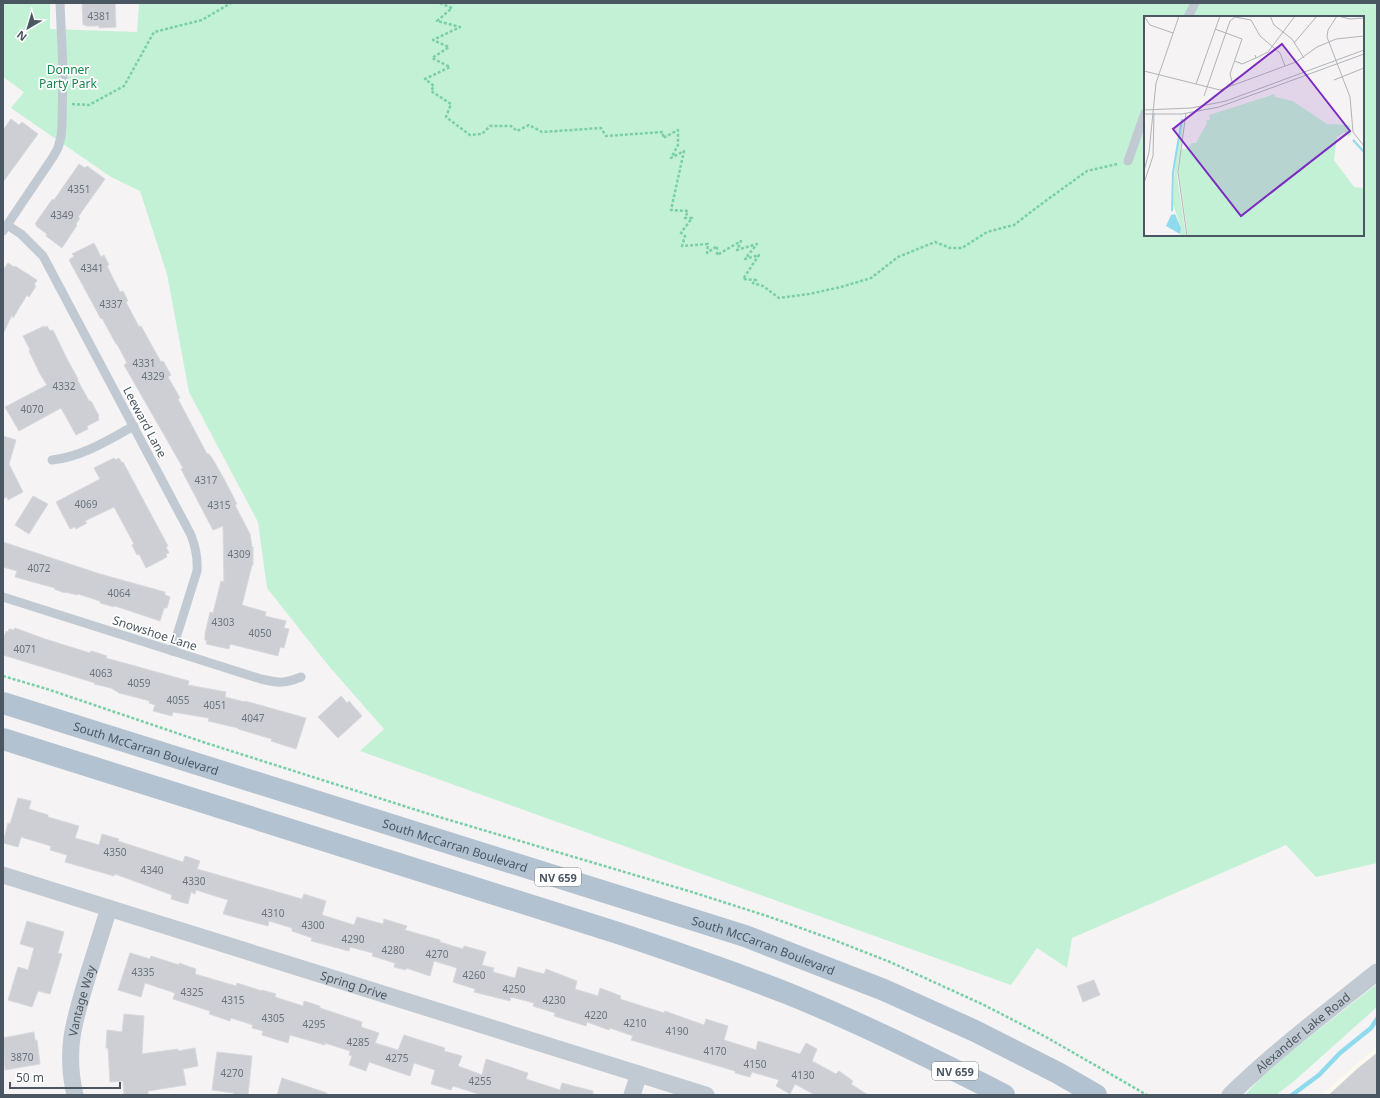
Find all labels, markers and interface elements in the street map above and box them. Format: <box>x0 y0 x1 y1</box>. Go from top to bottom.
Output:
north arrow <box>8 8 48 48</box>
house number: 4381 <box>88 9 110 23</box>
inset map <box>1144 16 1364 236</box>
text: N <box>13 28 30 45</box>
park label: Donner Party Park <box>39 61 98 92</box>
house number: 4351 <box>68 182 90 196</box>
house number: 4349 <box>51 208 74 222</box>
house number: 4341 <box>81 261 103 275</box>
house number: 4337 <box>100 297 123 311</box>
house number: 4331 <box>133 356 155 370</box>
house number: 4329 <box>142 369 165 383</box>
house number: 4332 <box>53 379 76 393</box>
street label: Leeward Lane <box>119 383 171 461</box>
house number: 4070 <box>21 402 44 416</box>
house number: 4317 <box>195 473 218 487</box>
house number: 4069 <box>75 497 98 511</box>
house number: 4315 <box>208 498 231 512</box>
house number: 4309 <box>228 547 251 561</box>
house number: 4072 <box>28 561 51 575</box>
house number: 4064 <box>108 586 131 600</box>
street label: Snowshoe Lane <box>111 611 200 655</box>
house number: 4303 <box>212 615 235 629</box>
house number: 4050 <box>249 626 272 640</box>
house number: 4071 <box>14 642 36 656</box>
house number: 4063 <box>90 666 113 680</box>
house number: 4059 <box>128 676 151 690</box>
house number: 4055 <box>167 693 190 707</box>
house number: 4051 <box>204 698 226 712</box>
house number: 4047 <box>242 711 265 725</box>
street label: South McCarran Boulevard <box>71 717 221 779</box>
street label: South McCarran Boulevard <box>381 814 530 876</box>
house number: 4350 <box>104 845 127 859</box>
house number: 4340 <box>141 863 164 877</box>
road number: NV 659 <box>535 868 581 886</box>
house number: 4330 <box>183 874 206 888</box>
house number: 4310 <box>262 906 285 920</box>
street label: South McCarran Boulevard <box>690 911 837 979</box>
house number: 4300 <box>302 918 325 932</box>
house number: 4290 <box>342 932 365 946</box>
house number: 4280 <box>382 943 405 957</box>
house number: 4270 <box>426 947 449 961</box>
street label: Vantage Way <box>64 962 99 1037</box>
house number: 4335 <box>132 965 155 979</box>
street label: Spring Drive <box>318 966 390 1003</box>
house number: 4260 <box>463 968 486 982</box>
house number: 4250 <box>503 982 526 996</box>
house number: 4325 <box>181 985 204 999</box>
street label: Alexander Lake Road <box>1251 988 1354 1076</box>
house number: 4315 <box>222 993 245 1007</box>
house number: 4230 <box>543 993 566 1007</box>
house number: 4220 <box>585 1008 608 1022</box>
house number: 4305 <box>262 1011 285 1025</box>
house number: 4210 <box>624 1016 647 1030</box>
house number: 4295 <box>303 1017 326 1031</box>
house number: 4190 <box>666 1024 689 1038</box>
house number: 4285 <box>347 1035 370 1049</box>
house number: 4170 <box>704 1044 727 1058</box>
house number: 3870 <box>11 1050 34 1064</box>
house number: 4275 <box>386 1051 409 1065</box>
house number: 4150 <box>744 1057 767 1071</box>
road number: NV 659 <box>932 1062 978 1080</box>
scale bar <box>10 1064 120 1090</box>
house number: 4270 <box>221 1066 244 1080</box>
house number: 4130 <box>792 1068 815 1082</box>
text: 50 m <box>16 1069 44 1086</box>
house number: 4255 <box>469 1074 492 1088</box>

